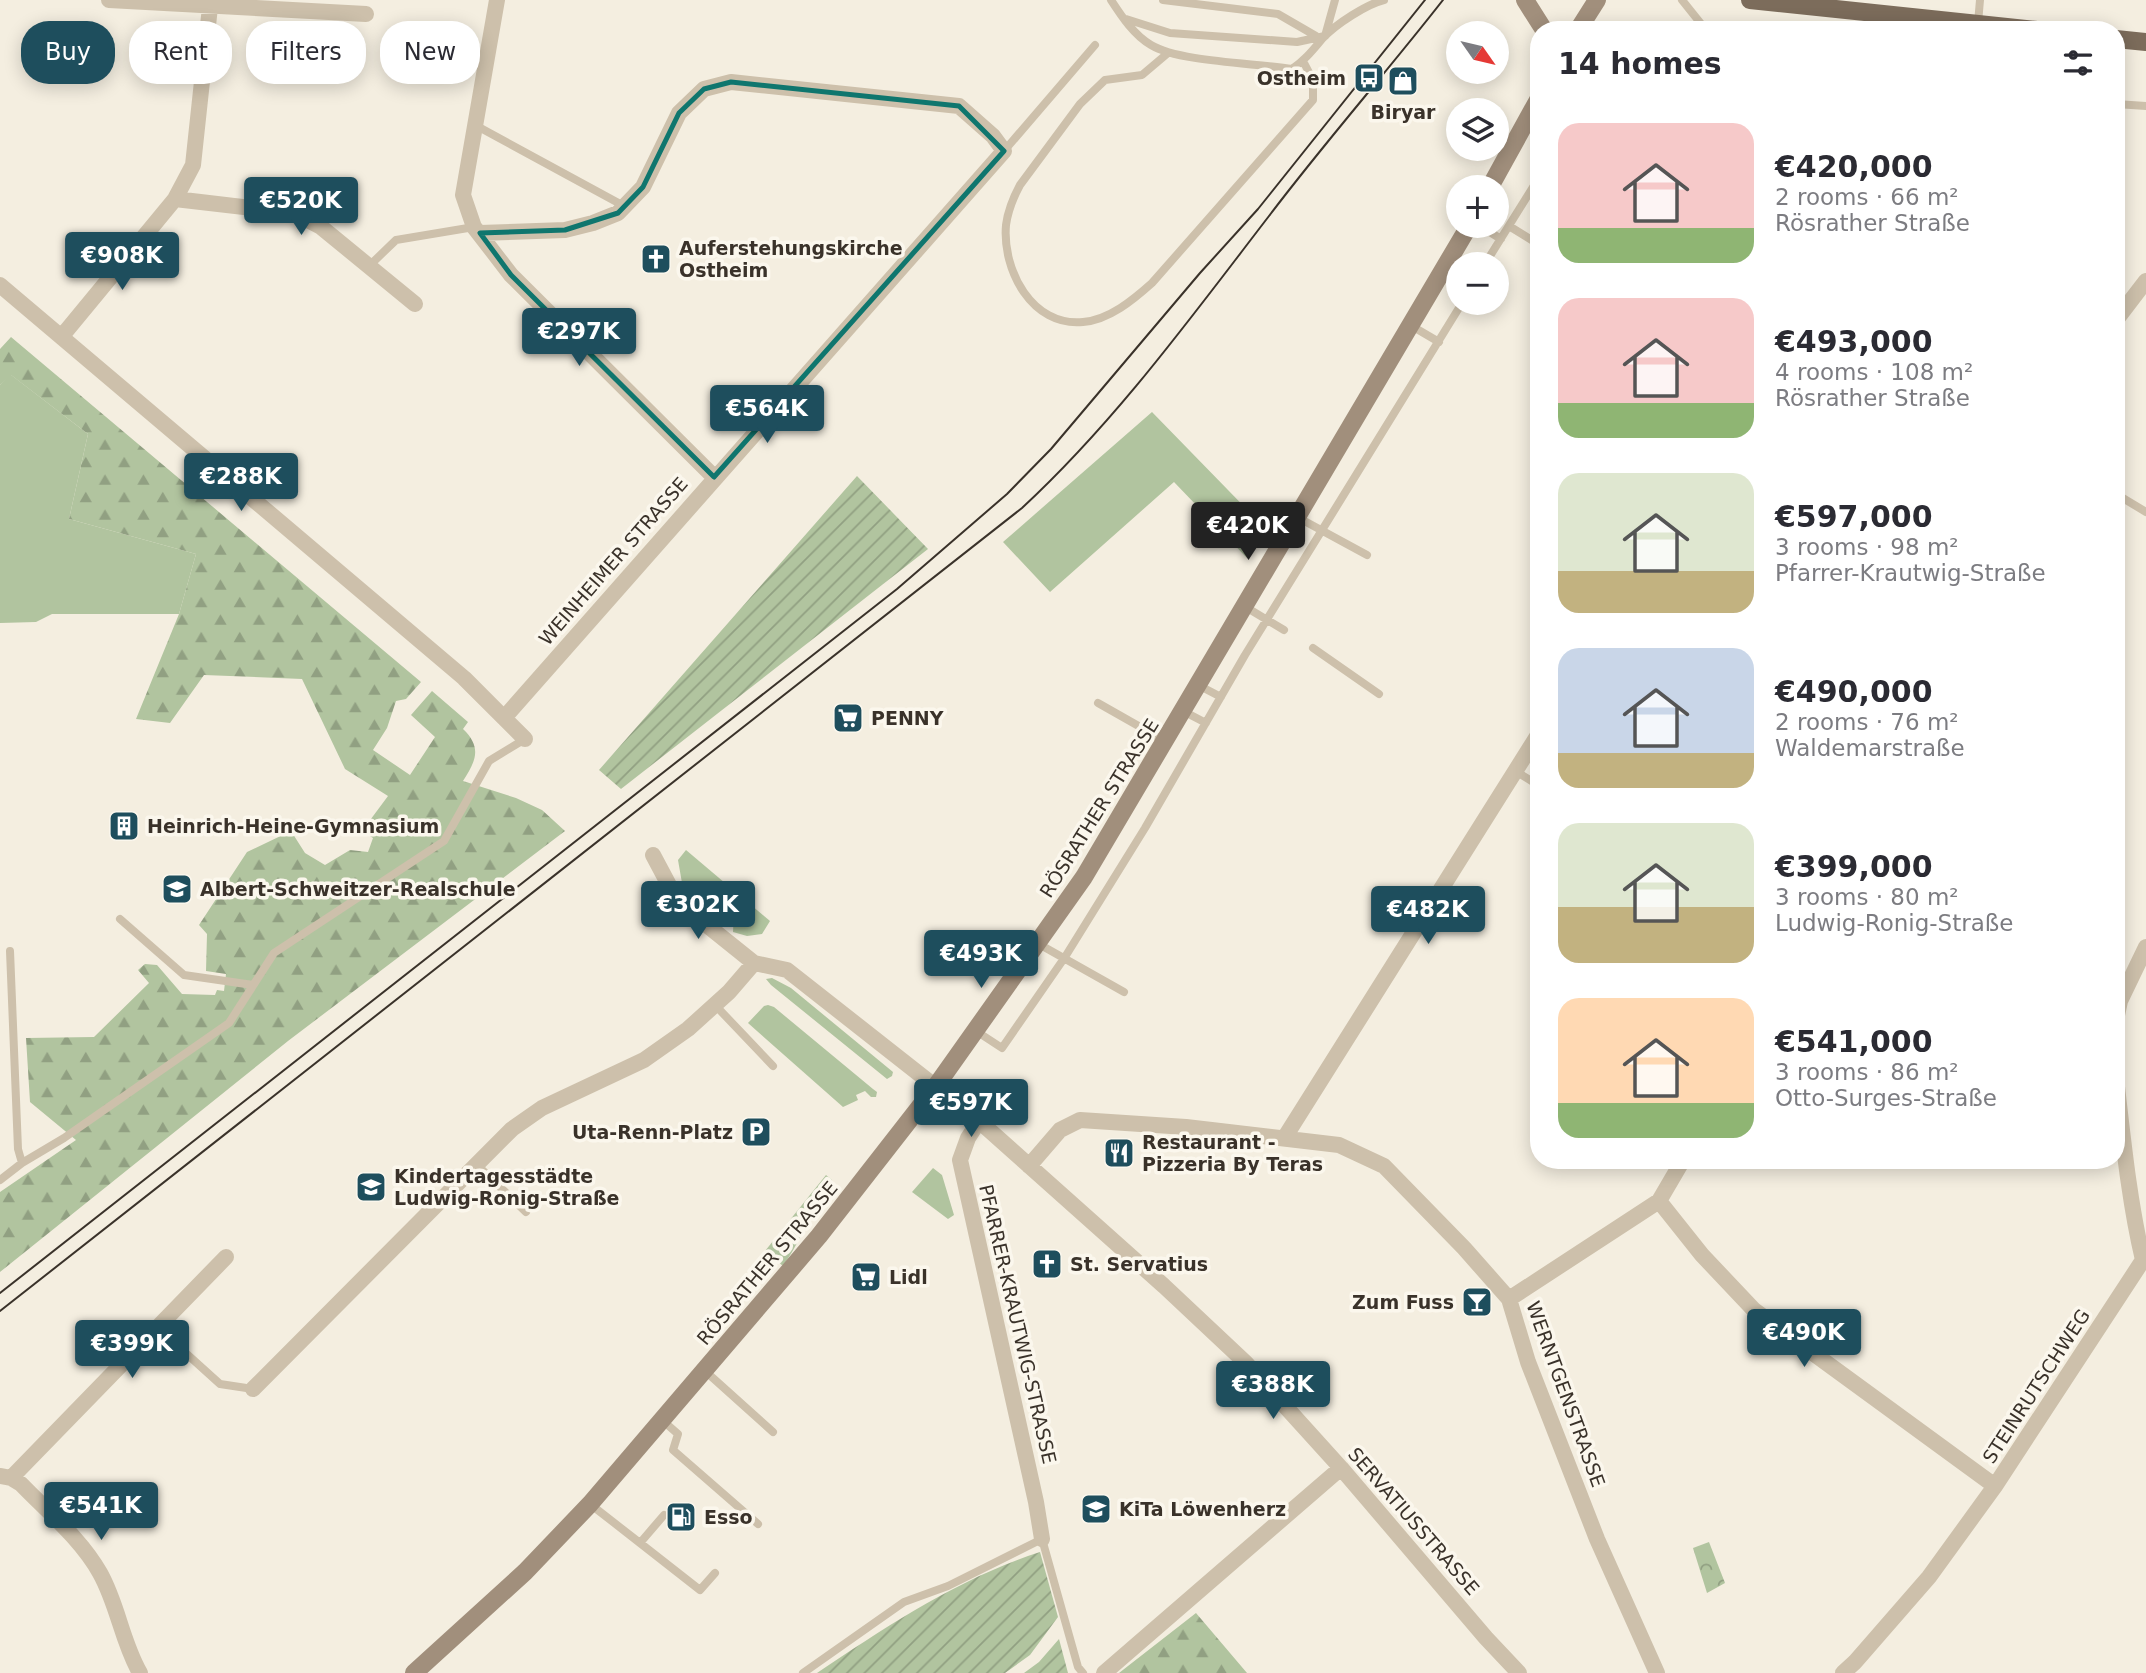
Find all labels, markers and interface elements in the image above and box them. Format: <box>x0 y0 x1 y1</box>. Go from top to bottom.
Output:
chip: Buy <box>21 21 115 84</box>
chip: Rent <box>129 21 232 84</box>
chip: Filters <box>246 21 366 84</box>
chip: New <box>380 21 480 84</box>
north arrow <box>1446 21 1508 84</box>
map controls <box>1446 21 1509 315</box>
icon: filters <box>2059 44 2097 82</box>
text: 14 homes <box>1558 46 1722 81</box>
bus stop icon: Ostheim <box>1352 61 1386 95</box>
shop icon: Biryar <box>1386 64 1420 98</box>
place label: Ostheim <box>1257 67 1346 89</box>
button: layers <box>1446 98 1509 161</box>
place label: Biryar <box>1371 101 1436 123</box>
text: €420,000 <box>1775 149 1933 184</box>
icon: home <box>1614 151 1698 235</box>
button: + <box>1446 175 1509 238</box>
pin: €520K <box>252 177 350 237</box>
text: 2 rooms · 66 m² <box>1775 184 1959 210</box>
text: €520K <box>260 187 342 213</box>
text: Rösrather Straße <box>1775 210 1970 236</box>
pin: €908K <box>73 232 171 292</box>
place label: Auferstehungskirche Ostheim <box>679 237 903 281</box>
text: €908K <box>81 242 163 268</box>
church icon: Auferstehungskirche Ostheim <box>639 242 673 276</box>
button: − <box>1446 252 1509 315</box>
pin: €297K <box>530 308 628 368</box>
text: €297K <box>538 318 620 344</box>
text: €493,000 <box>1775 324 1933 359</box>
icon: home <box>1614 326 1698 410</box>
text: 4 rooms · 108 m² <box>1775 359 1973 385</box>
text: Rösrather Straße <box>1775 385 1970 411</box>
pin: €564K <box>718 386 816 445</box>
text: €564K <box>726 395 808 421</box>
pin: €288K <box>192 454 290 513</box>
text: €288K <box>200 463 282 489</box>
street label: WEINHEIMER STRASSE <box>534 473 692 649</box>
text: €597,000 <box>1775 499 1933 534</box>
icon: home <box>1614 501 1698 585</box>
pin: €420K <box>1199 503 1297 562</box>
text: €420K <box>1207 512 1289 538</box>
text: 3 rooms · 98 m² <box>1775 534 1959 560</box>
text: Pfarrer-Krautwig-Straße <box>1775 560 2046 586</box>
text: €490,000 <box>1775 674 1933 709</box>
icon: home <box>1614 676 1698 760</box>
supermarket icon: PENNY <box>831 701 865 735</box>
place label: PENNY <box>871 707 944 729</box>
text: 2 rooms · 76 m² <box>1775 709 1959 735</box>
street label: RÖSRATHER STRASSE <box>1035 715 1163 901</box>
text: Waldemarstraße <box>1775 735 1965 761</box>
building icon: Heinrich-Heine-Gymnasium <box>107 809 141 843</box>
place label: Heinrich-Heine-Gymnasium <box>147 815 439 837</box>
text: €399,000 <box>1775 849 1933 884</box>
icon: home <box>1614 851 1698 935</box>
school or university icon: Albert-Schweitzer-Realschule <box>160 872 194 906</box>
place label: Albert-Schweitzer-Realschule <box>200 878 516 900</box>
pin: €302K <box>649 881 747 941</box>
text: 3 rooms · 80 m² <box>1775 884 1959 910</box>
pin: €482K <box>1379 886 1477 946</box>
text: €302K <box>657 891 739 917</box>
text: €482K <box>1387 896 1469 922</box>
text: Ludwig-Ronig-Straße <box>1775 910 2013 936</box>
pin: €493K <box>932 930 1030 990</box>
text: €493K <box>940 940 1022 966</box>
text: €541,000 <box>1775 1024 1933 1059</box>
icon: home <box>1614 1026 1698 1110</box>
text: 3 rooms · 86 m² <box>1775 1059 1959 1085</box>
pin: €597K <box>922 1080 1020 1139</box>
text: Otto-Surges-Straße <box>1775 1085 1997 1111</box>
text: €597K <box>930 1089 1012 1115</box>
parking icon: Uta-Renn-Platz <box>739 1115 773 1149</box>
place label: Uta-Renn-Platz <box>572 1121 733 1143</box>
place label: Restaurant - Pizzeria By Teras <box>1142 1131 1323 1175</box>
restaurant icon: Restaurant - Pizzeria By Teras <box>1102 1136 1136 1170</box>
place label: Kindertagesstädte Ludwig-Ronig-Straße <box>394 1165 620 1209</box>
school or university icon: Kindertagesstädte Ludwig-Ronig-Straße <box>354 1170 388 1204</box>
street label: RÖSRATHER STRASSE <box>692 1177 842 1349</box>
street label: PFARRER-KRAUTWIG-STRASSE <box>975 1182 1061 1466</box>
church icon: St. Servatius <box>1030 1247 1064 1281</box>
place label: St. Servatius <box>1070 1253 1208 1275</box>
supermarket icon: Lidl <box>849 1260 883 1294</box>
place label: Lidl <box>889 1266 928 1288</box>
bar icon: Zum Fuss <box>1460 1285 1494 1319</box>
place label: Zum Fuss <box>1352 1291 1454 1313</box>
street label: WERNTGENSTRASSE <box>1522 1298 1610 1490</box>
street label: STEINRUTSCHWEG <box>1978 1305 2094 1467</box>
pin: €490K <box>1755 1310 1853 1369</box>
text: €490K <box>1763 1319 1845 1345</box>
pin: €399K <box>83 1320 181 1380</box>
text: €399K <box>91 1330 173 1356</box>
pin: €388K <box>1224 1362 1322 1421</box>
text: €388K <box>1232 1371 1314 1397</box>
street label: SERVATIUSSTRASSE <box>1344 1443 1484 1599</box>
pin: €541K <box>52 1482 150 1542</box>
text: €541K <box>60 1492 142 1518</box>
school or university icon: KiTa Löwenherz <box>1079 1492 1113 1526</box>
place label: KiTa Löwenherz <box>1119 1498 1286 1520</box>
fuel station icon: Esso <box>664 1500 698 1534</box>
place label: Esso <box>704 1506 753 1528</box>

